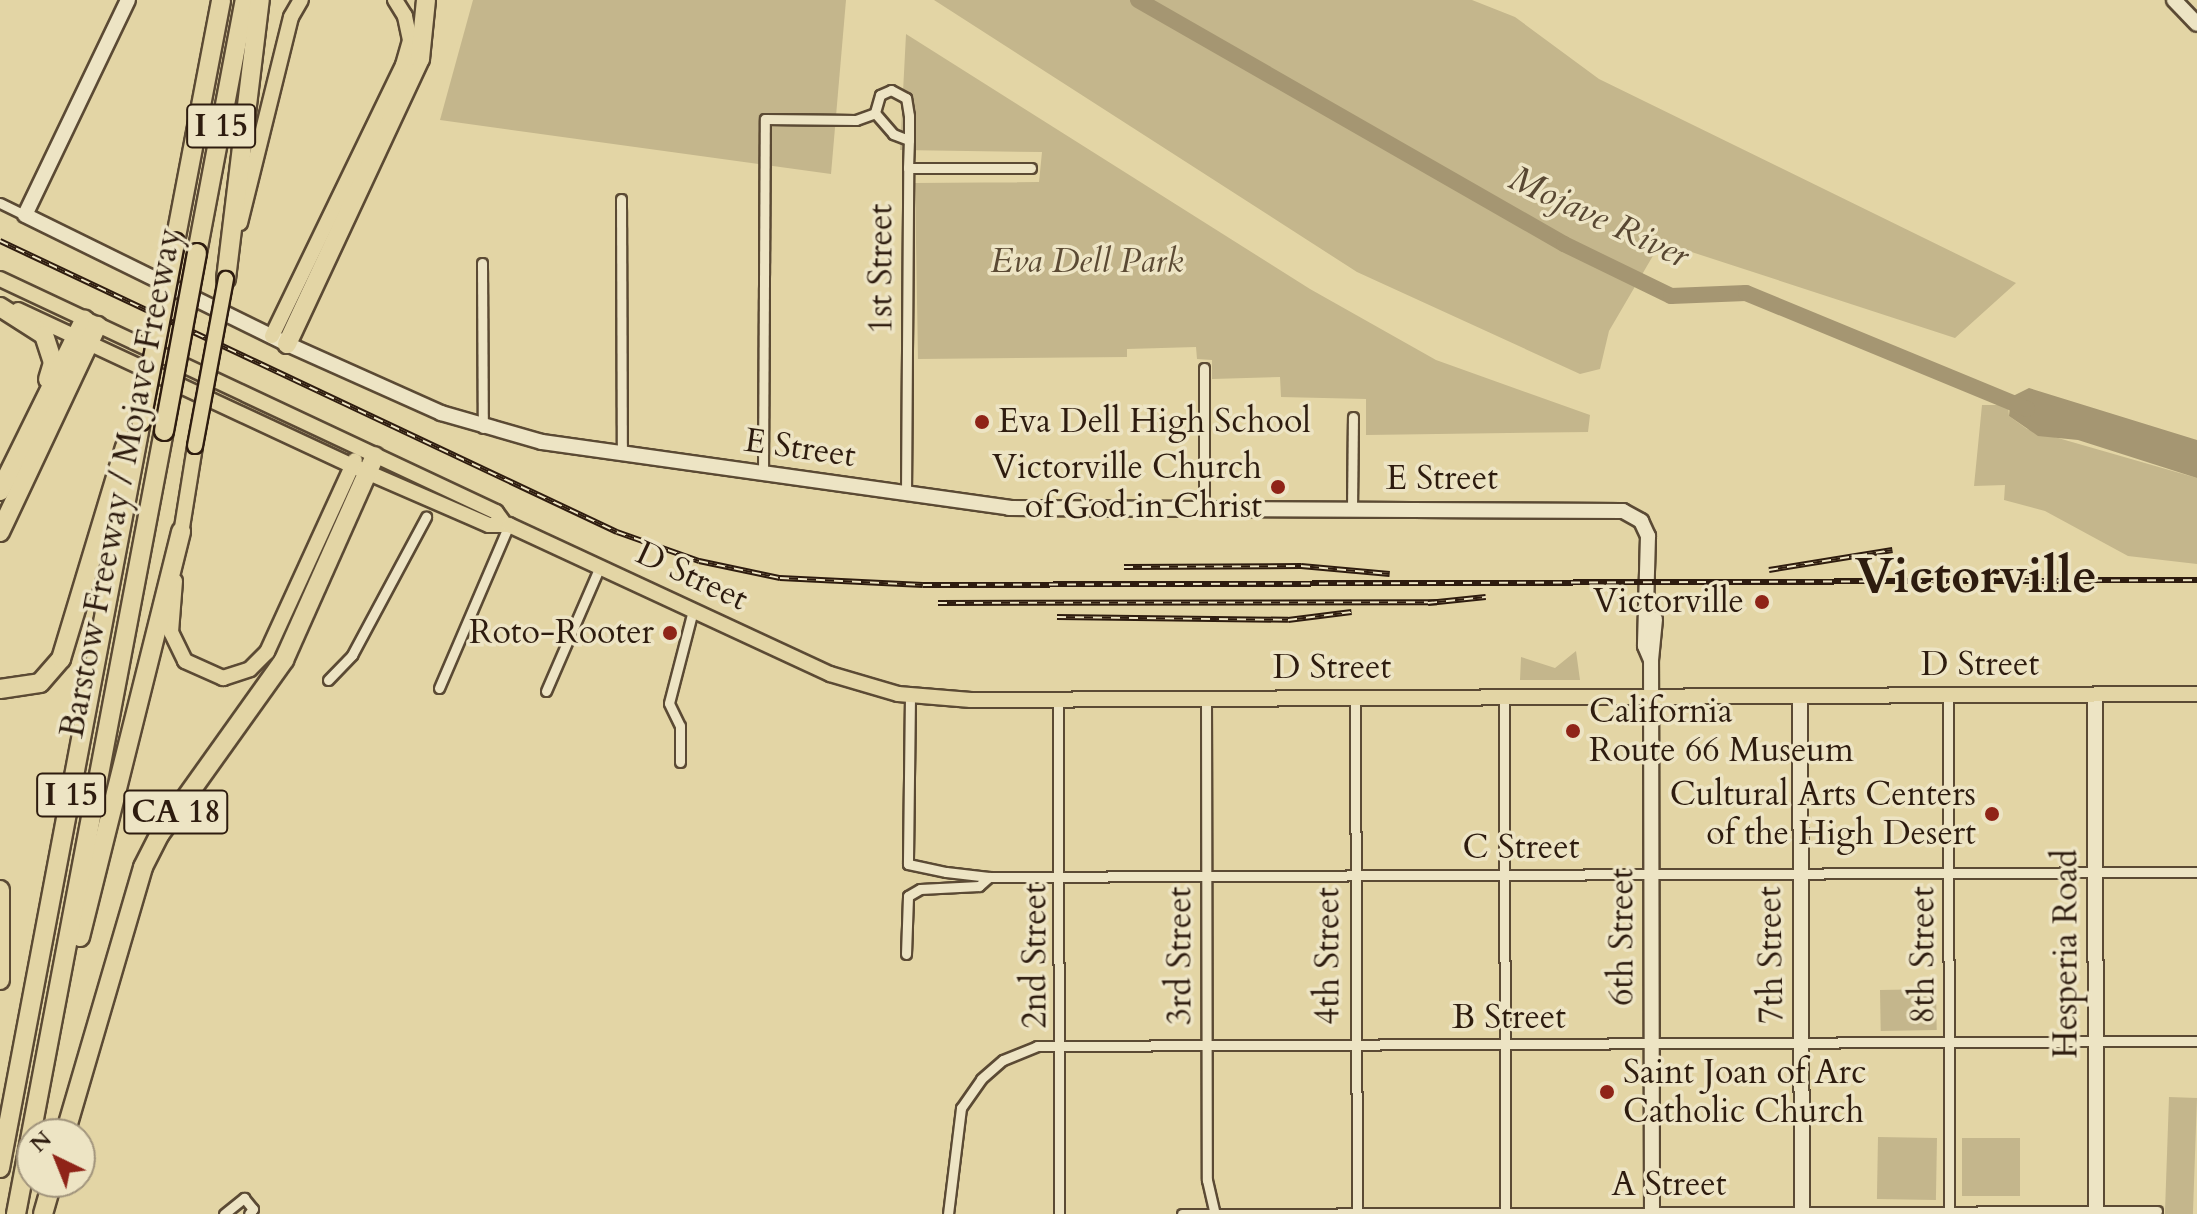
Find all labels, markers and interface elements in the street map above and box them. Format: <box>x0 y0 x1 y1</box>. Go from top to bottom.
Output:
road number: I 15 <box>185 98 257 154</box>
water label: Mojave River <box>1502 157 1696 277</box>
street label: 1st Street <box>861 204 901 334</box>
street label: Barstow Freeway / Mojave Freeway <box>52 225 190 741</box>
park label: Eva Dell Park <box>991 242 1183 282</box>
place label: Eva Dell High School <box>998 402 1311 442</box>
marker: Eva Dell High School <box>973 413 991 431</box>
street label: E Street <box>742 420 858 476</box>
place label: Victorville Church of God in Christ <box>992 447 1262 526</box>
street label: E Street <box>1386 459 1498 499</box>
marker: Victorville Church of God in Christ <box>1269 478 1287 496</box>
street label: D Street <box>630 532 754 620</box>
district label: Victorville <box>1855 547 2097 607</box>
place label: Victorville <box>1593 582 1744 622</box>
marker: Victorville <box>1751 591 1773 613</box>
place label: Roto-Rooter <box>469 613 654 653</box>
marker: Roto-Rooter <box>661 624 679 642</box>
street label: D Street <box>1921 645 2039 685</box>
street label: D Street <box>1273 648 1391 688</box>
place label: California Route 66 Museum <box>1589 691 1854 770</box>
marker: California Route 66 Museum <box>1564 722 1582 740</box>
road number: I 15 <box>35 767 107 823</box>
place label: Cultural Arts Centers of the High Desert <box>1670 774 1976 854</box>
road number: CA 18 <box>122 784 230 840</box>
marker: Cultural Arts Centers of the High Desert <box>1983 805 2001 823</box>
street label: C Street <box>1463 828 1579 868</box>
street label: Hesperia Road <box>2046 849 2086 1059</box>
street label: 6th Street <box>1602 868 1642 1006</box>
street label: 2nd Street <box>1015 883 1055 1029</box>
street label: 7th Street <box>1749 886 1793 1024</box>
street label: 8th Street <box>1903 886 1943 1024</box>
street label: 3rd Street <box>1160 887 1200 1025</box>
street label: 4th Street <box>1308 887 1348 1025</box>
street label: B Street <box>1452 998 1566 1038</box>
place label: Saint Joan of Arc Catholic Church <box>1623 1052 1866 1132</box>
marker: Saint Joan of Arc Catholic Church <box>1598 1083 1616 1101</box>
north arrow <box>16 1118 96 1198</box>
text: N <box>24 1124 58 1159</box>
street label: A Street <box>1611 1165 1727 1205</box>

